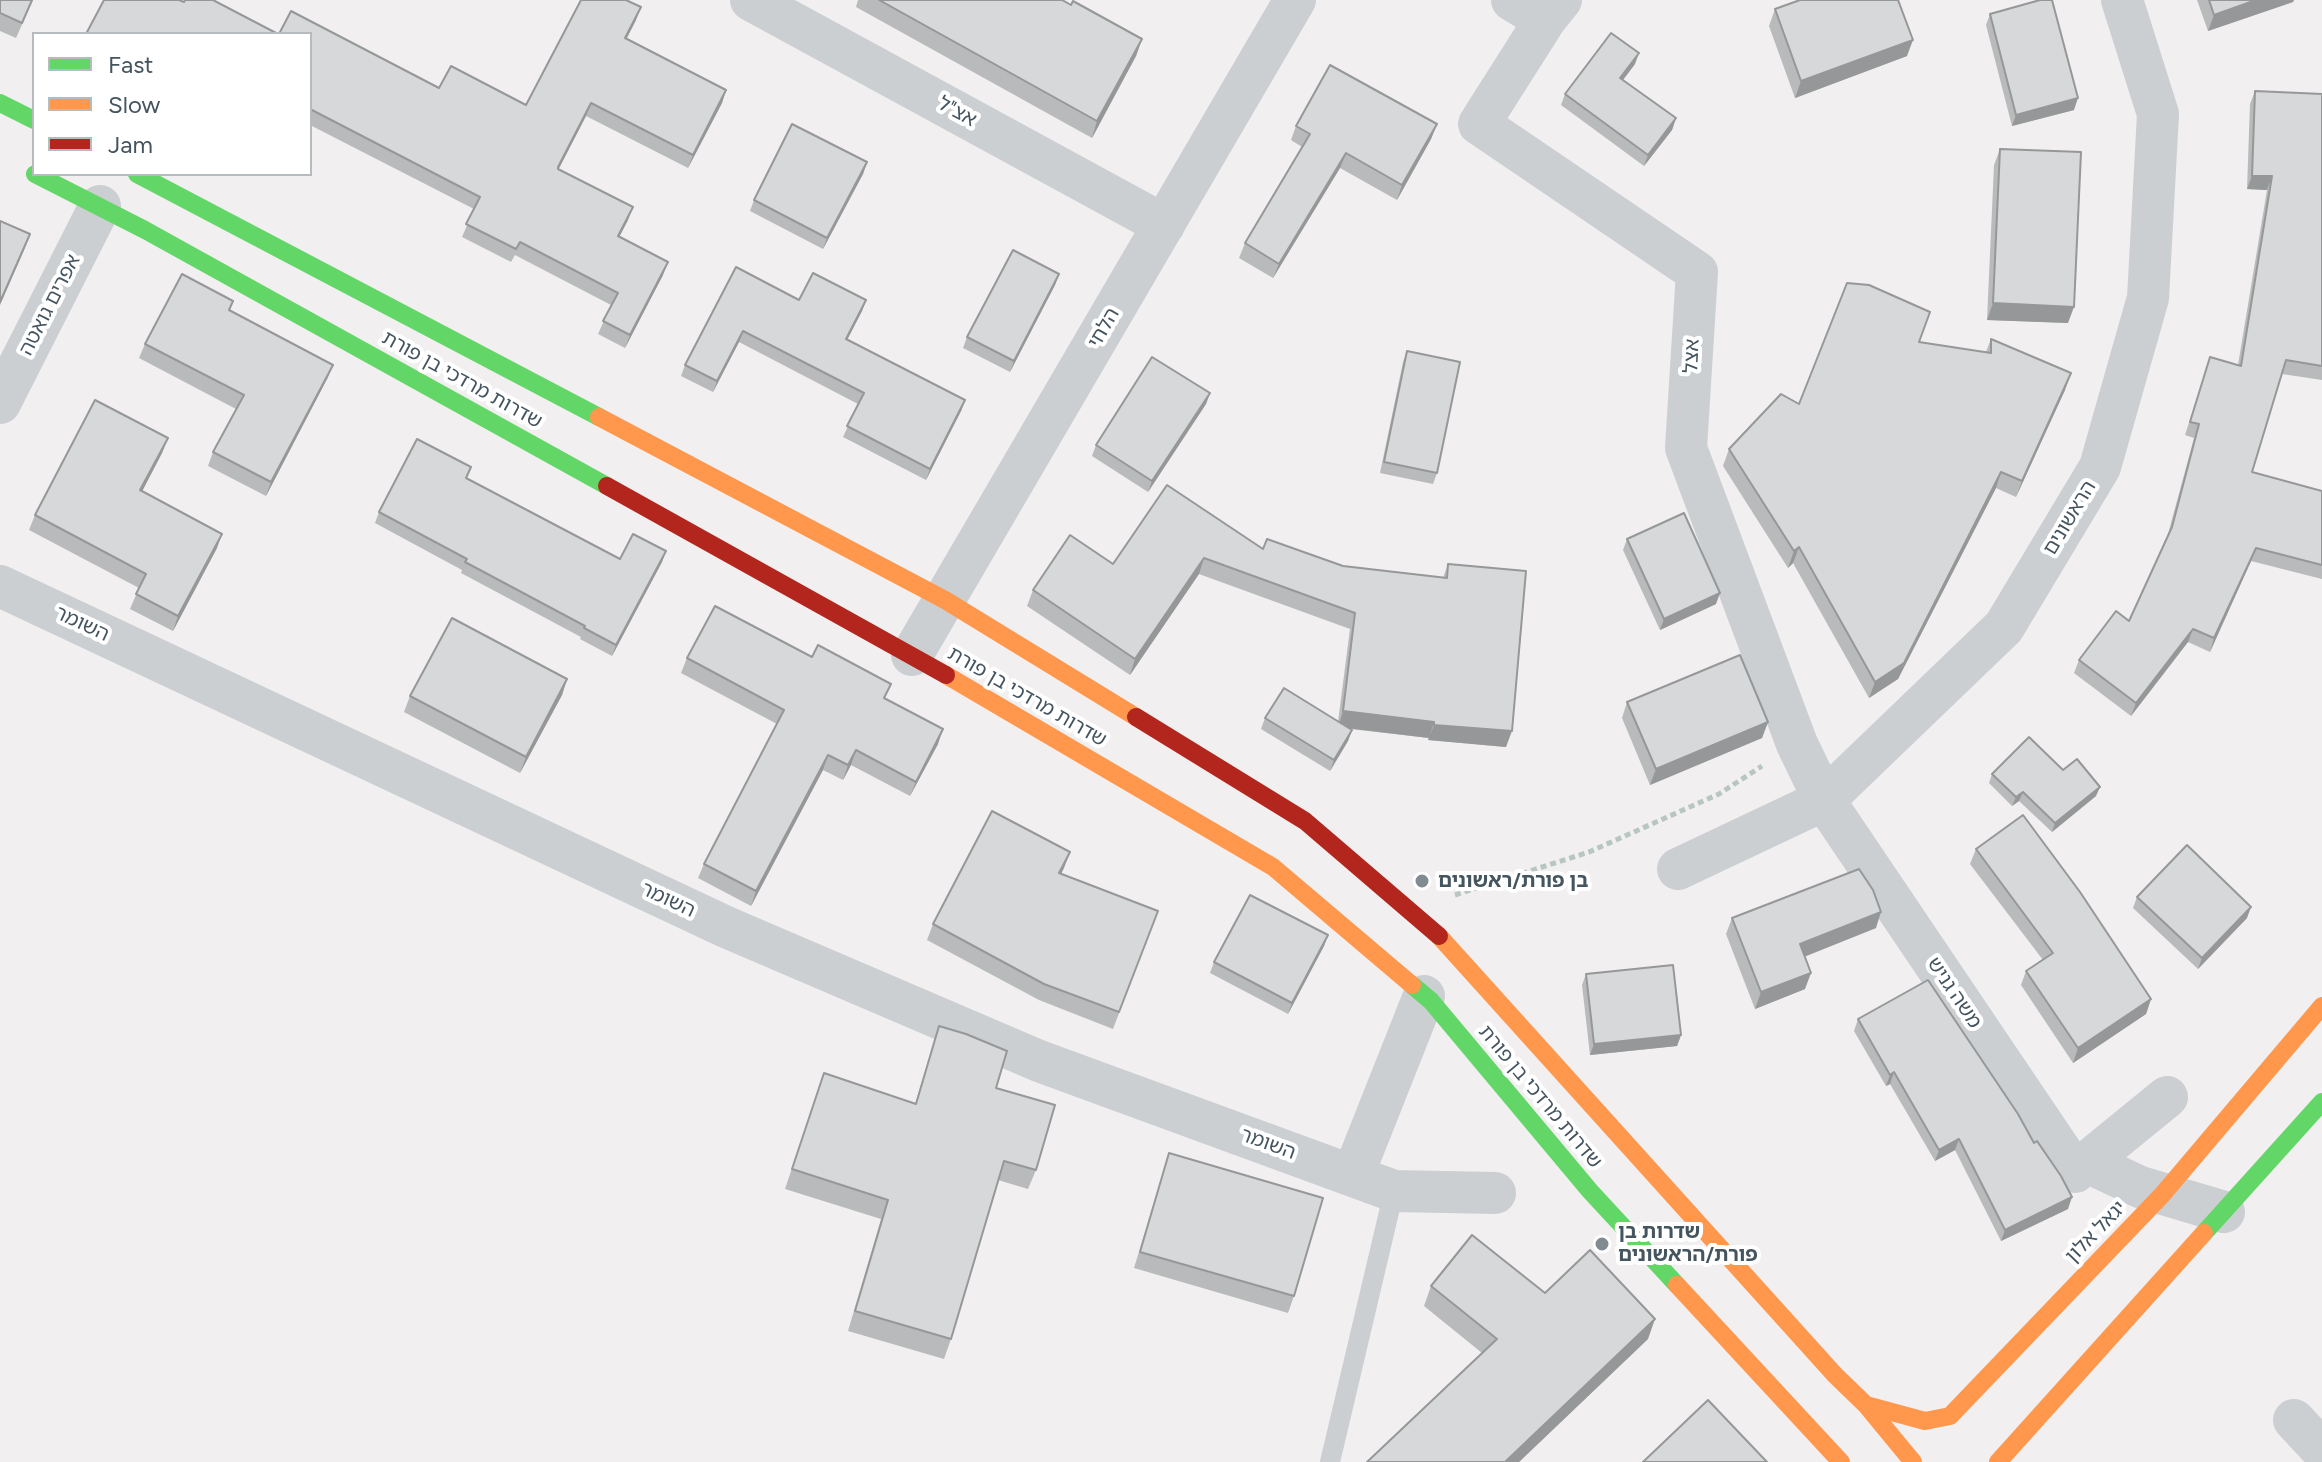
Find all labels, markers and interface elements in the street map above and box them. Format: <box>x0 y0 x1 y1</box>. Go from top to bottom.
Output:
legend <box>32 32 312 176</box>
text: Fast <box>108 50 153 79</box>
text: Slow <box>108 90 160 119</box>
street label: אצ"ל <box>933 92 981 132</box>
text: Jam <box>108 130 153 159</box>
street label: אפרים גואטה <box>14 251 86 359</box>
street label: הלחי <box>1083 304 1125 352</box>
street label: שדרות מרדכי בן פורת <box>378 326 546 434</box>
street label: אצל <box>1679 338 1705 374</box>
street label: הראשונים <box>2039 477 2101 559</box>
street label: השומר <box>51 601 113 647</box>
street label: שדרות מרדכי בן פורת <box>943 642 1111 752</box>
place label: בן פורת/ראשונים <box>1438 869 1588 893</box>
marker: בן פורת/ראשונים <box>1413 872 1431 890</box>
street label: השומר <box>637 877 699 923</box>
street label: משה גניש <box>1922 953 1986 1033</box>
street label: שדרות מרדכי בן פורת <box>1473 1021 1607 1173</box>
street label: השומר <box>1237 1123 1299 1165</box>
street label: יגאל אלון <box>2061 1196 2131 1268</box>
place label: שדרות בן פורת/הראשונים <box>1618 1220 1758 1267</box>
marker: שדרות בן פורת/הראשונים <box>1593 1235 1611 1253</box>

